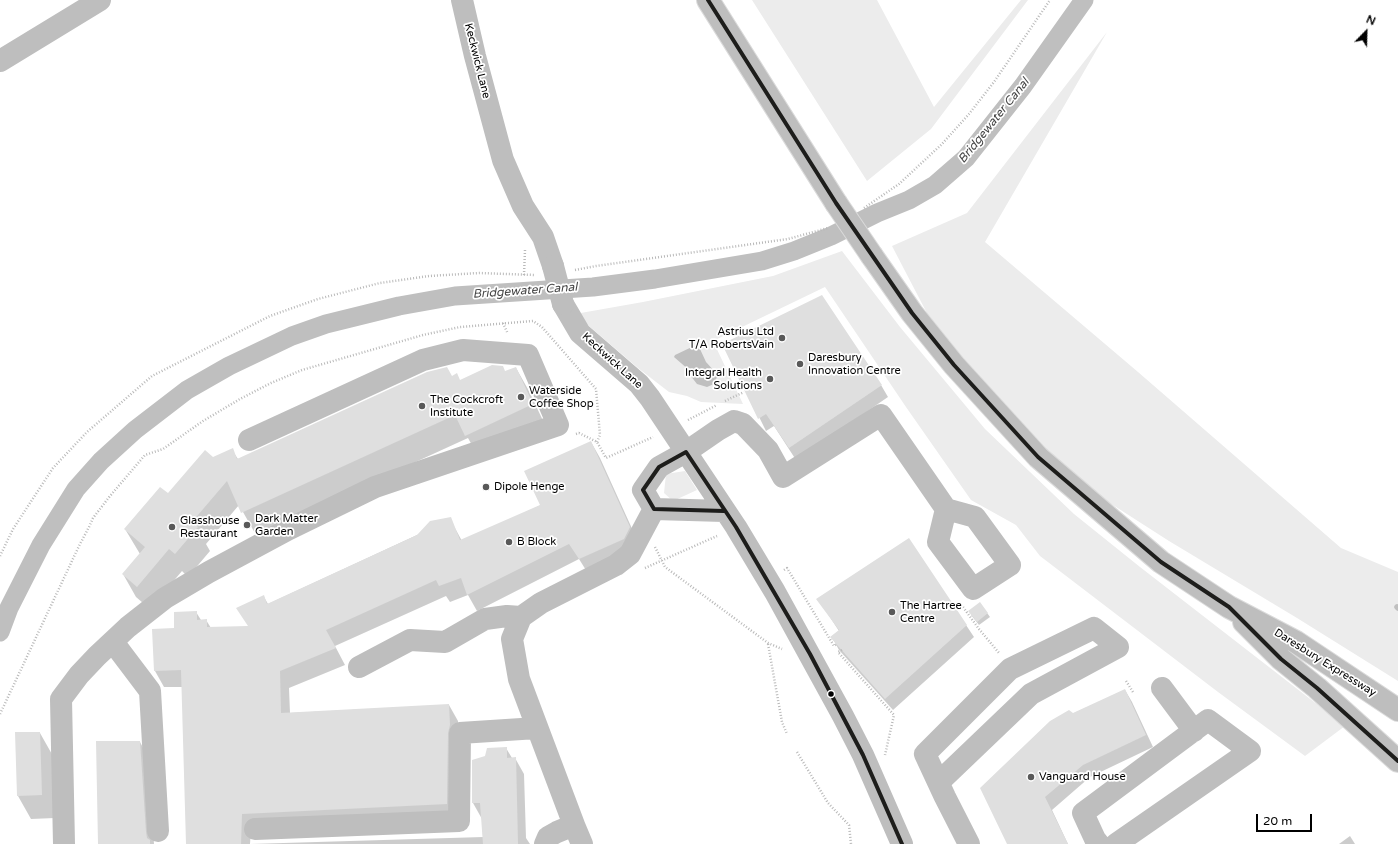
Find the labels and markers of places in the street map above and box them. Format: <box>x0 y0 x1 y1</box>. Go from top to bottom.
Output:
place label: Astrius Ltd T/A RobertsVain <box>689 325 774 351</box>
marker: Astrius Ltd T/A RobertsVain <box>777 333 787 343</box>
place label: Daresbury Innovation Centre <box>808 351 901 377</box>
marker: Daresbury Innovation Centre <box>795 359 805 369</box>
place label: Integral Health Solutions <box>685 366 762 392</box>
marker: Integral Health Solutions <box>765 374 775 384</box>
place label: Waterside Coffee Shop <box>529 384 594 410</box>
marker: Waterside Coffee Shop <box>516 392 526 402</box>
place label: The Cockcroft Institute <box>430 393 503 419</box>
marker: The Cockcroft Institute <box>417 401 427 411</box>
place label: Dipole Henge <box>494 480 565 494</box>
marker: Dipole Henge <box>481 482 491 492</box>
place label: Dark Matter Garden <box>255 512 318 538</box>
place label: Glasshouse Restaurant <box>180 514 239 540</box>
marker: Dark Matter Garden <box>242 520 252 530</box>
marker: Glasshouse Restaurant <box>167 522 177 532</box>
place label: B Block <box>517 535 556 549</box>
marker: B Block <box>504 537 514 547</box>
place label: The Hartree Centre <box>900 599 962 625</box>
marker: The Hartree Centre <box>887 607 897 617</box>
unlabelled marker <box>826 689 836 699</box>
place label: Vanguard House <box>1039 770 1126 784</box>
marker: Vanguard House <box>1026 772 1036 782</box>

